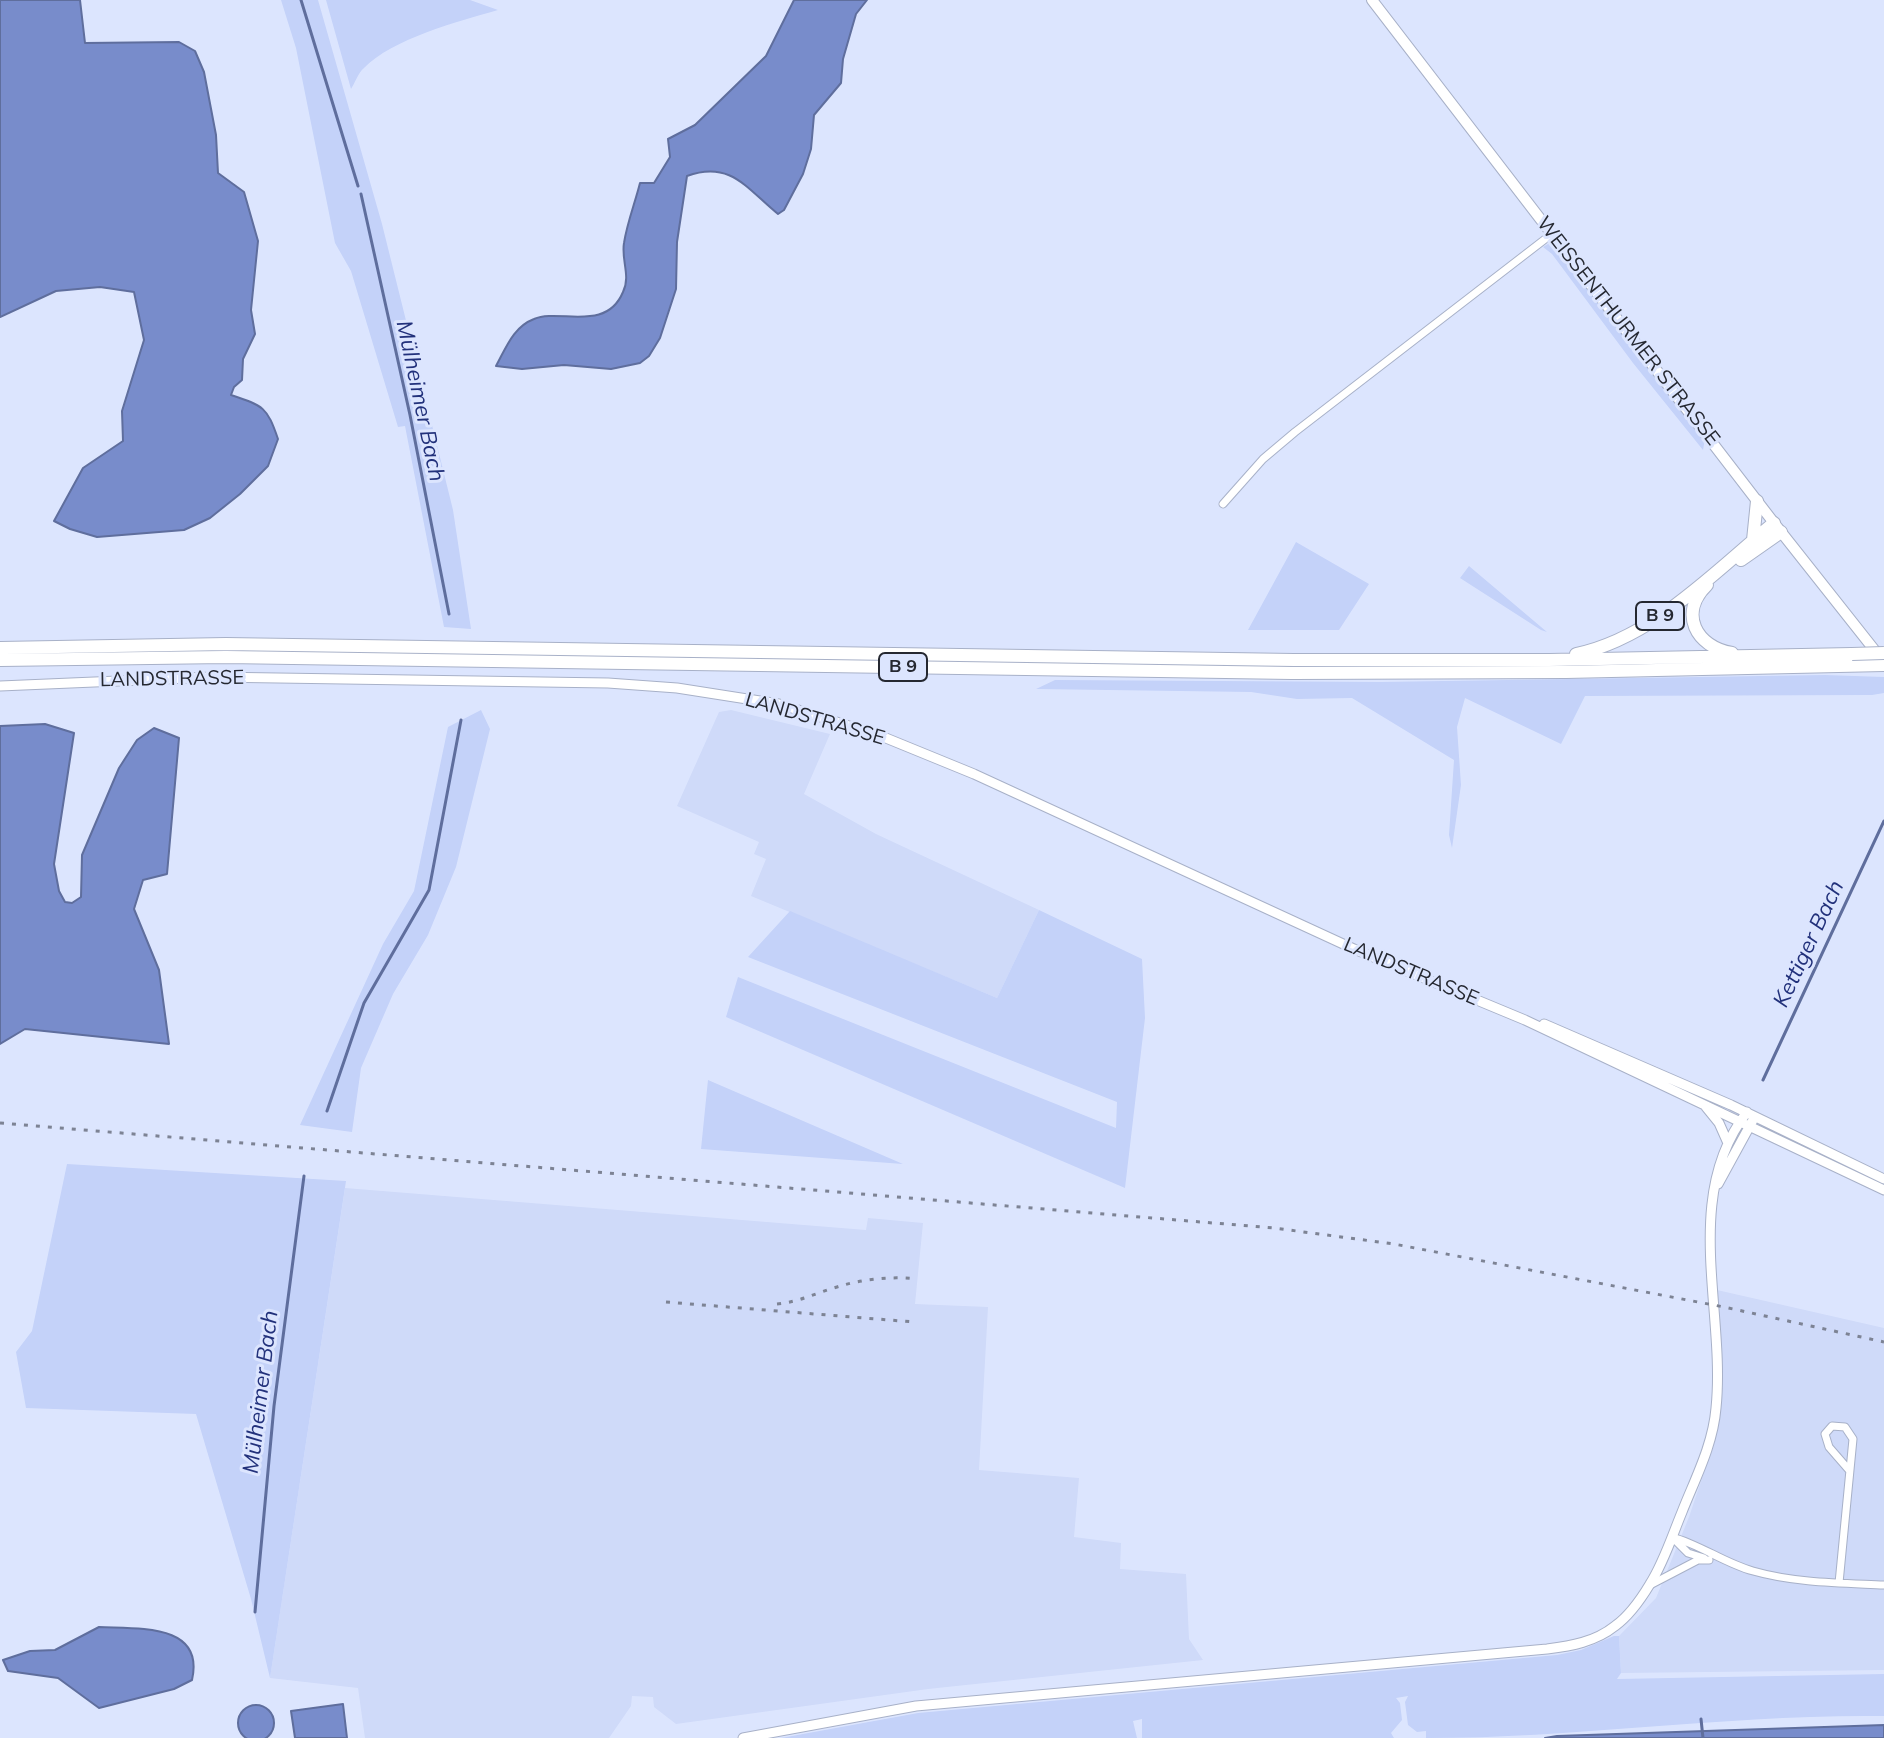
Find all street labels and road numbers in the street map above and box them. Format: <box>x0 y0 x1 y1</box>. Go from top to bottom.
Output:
street label: WEISSENTHURMER STRASSE <box>1531 212 1725 450</box>
road number: B 9 <box>1636 602 1684 630</box>
road number: B 9 <box>879 653 927 681</box>
street label: LANDSTRASSE <box>100 666 244 692</box>
street label: LANDSTRASSE <box>742 688 888 750</box>
street label: LANDSTRASSE <box>1340 933 1482 1011</box>

